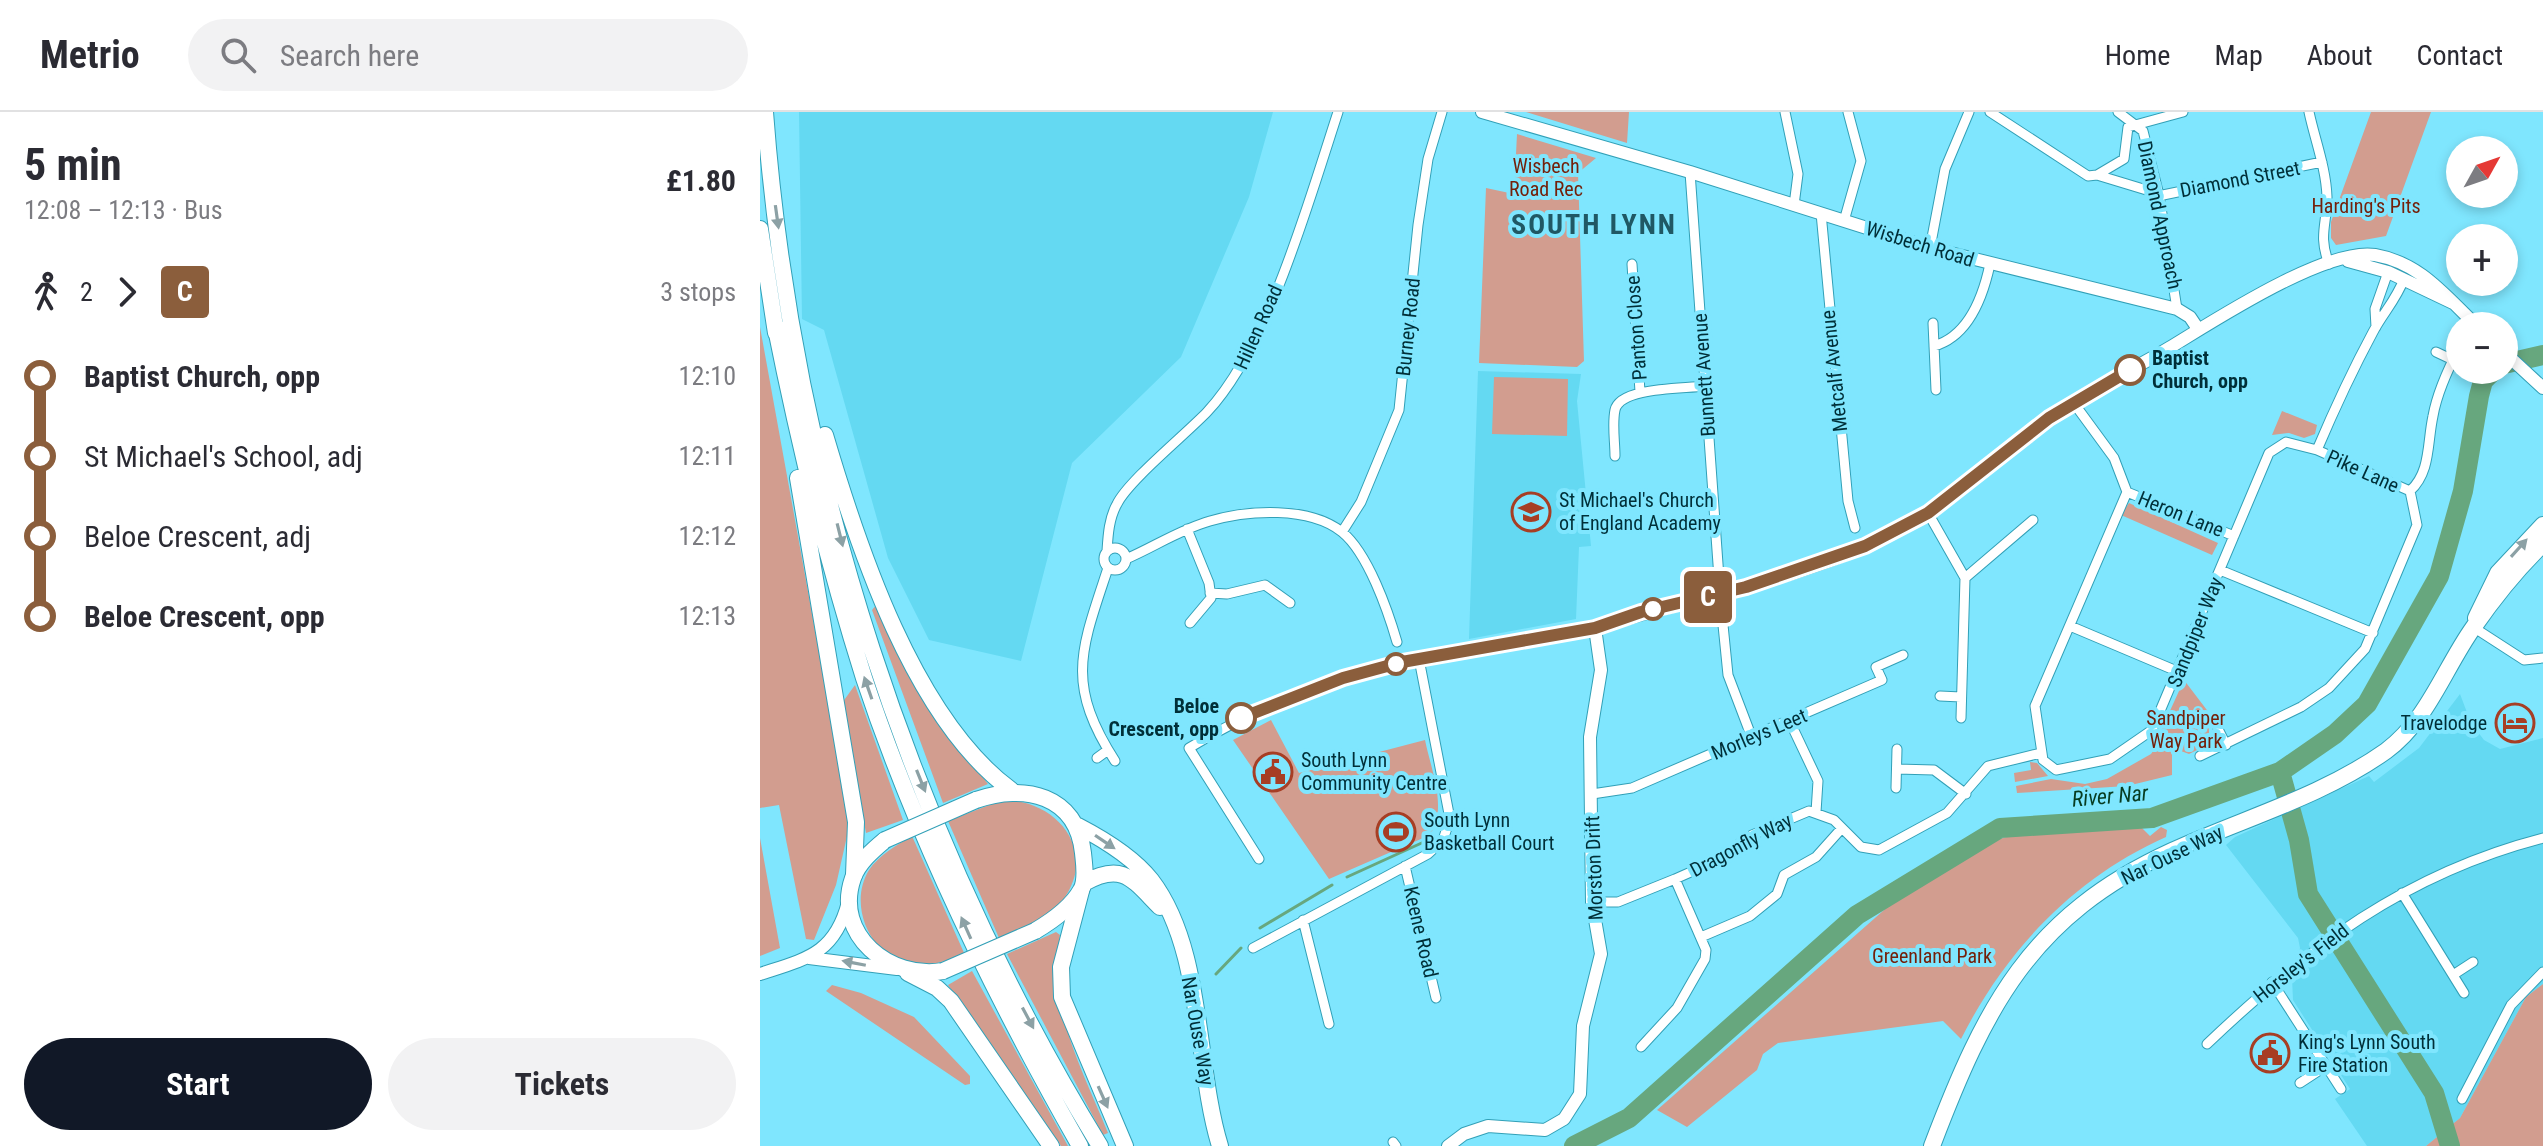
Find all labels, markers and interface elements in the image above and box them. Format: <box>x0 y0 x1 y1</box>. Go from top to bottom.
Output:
search box <box>188 19 748 91</box>
text: Metrio <box>40 33 140 77</box>
icon: search <box>216 33 260 77</box>
text: Search here <box>280 38 419 73</box>
text: Home <box>2105 39 2170 72</box>
text: Map <box>2214 39 2263 72</box>
text: About <box>2307 39 2373 72</box>
text: Contact <box>2417 39 2503 72</box>
north arrow <box>2446 136 2518 208</box>
map controls <box>2446 136 2518 384</box>
text: 5 min <box>24 139 122 191</box>
street label: Diamond Approach <box>2133 139 2187 291</box>
park label: Wisbech Road Rec <box>1509 154 1583 201</box>
street label: Diamond Street <box>2178 156 2302 202</box>
text: £1.80 <box>666 163 736 198</box>
park label: Harding's Pits <box>2311 194 2421 218</box>
text: 12:08 – 12:13 · Bus <box>24 195 223 225</box>
one-way arrow <box>771 205 784 230</box>
district label: SOUTH LYNN <box>1511 208 1677 241</box>
street label: Wisbech Road <box>1863 216 1977 272</box>
button: + <box>2446 224 2518 296</box>
icon: walk <box>24 270 68 314</box>
icon: forward <box>105 270 149 314</box>
text: C <box>177 275 193 308</box>
street label: Panton Close <box>1620 275 1652 381</box>
text: 2 <box>80 277 93 307</box>
text: 3 stops <box>660 277 736 307</box>
street label: Burney Road <box>1391 277 1425 377</box>
street label: Hillen Road <box>1229 281 1287 373</box>
street label: Metcalf Avenue <box>1816 309 1852 433</box>
button: − <box>2446 312 2518 384</box>
street label: Bunnett Avenue <box>1688 313 1720 437</box>
place label: Baptist Church, opp <box>2152 346 2248 393</box>
marker: Baptist Church, opp <box>2115 355 2145 385</box>
text: Baptist Church, opp <box>84 359 320 394</box>
text: 12:10 <box>679 361 736 391</box>
text: St Michael's School, adj <box>84 439 363 474</box>
text: 12:11 <box>679 441 736 471</box>
street label: Pike Lane <box>2323 444 2403 498</box>
street label: Heron Lane <box>2135 486 2227 542</box>
place label: St Michael's Church of England Academy <box>1559 488 1721 535</box>
school or university icon: St Michael's Church of England Academy <box>1510 491 1552 533</box>
text: Beloe Crescent, adj <box>84 519 311 554</box>
text: 12:12 <box>679 521 736 551</box>
one-way arrow <box>834 522 846 547</box>
one-way arrow <box>2510 538 2528 557</box>
line badge: C <box>1682 571 1734 623</box>
street label: Sandpiper Way <box>2162 573 2228 691</box>
text: C <box>1700 580 1716 613</box>
unlabelled marker <box>1642 598 1664 620</box>
text: Beloe Crescent, opp <box>84 599 325 634</box>
text: 12:13 <box>679 601 736 631</box>
unlabelled marker <box>1385 653 1407 675</box>
one-way arrow <box>861 675 874 699</box>
place label: Beloe Crescent, opp <box>1109 694 1219 741</box>
hotel icon: Travelodge <box>2494 702 2536 744</box>
marker: Beloe Crescent, opp <box>1226 703 1256 733</box>
street label: Morleys Leet <box>1708 703 1810 765</box>
park label: Sandpiper Way Park <box>2146 706 2226 753</box>
place label: Travelodge <box>2401 711 2487 735</box>
place label: South Lynn Community Centre <box>1301 748 1447 795</box>
public building icon: South Lynn Community Centre <box>1252 751 1294 793</box>
one-way arrow <box>915 769 928 793</box>
water label: River Nar <box>2071 780 2150 812</box>
place label: South Lynn Basketball Court <box>1424 808 1555 855</box>
street label: Dragonfly Way <box>1686 808 1796 882</box>
sports icon: South Lynn Basketball Court <box>1375 811 1417 853</box>
street label: Morston Drift <box>1580 815 1608 921</box>
street label: Nar Ouse Way <box>2117 820 2227 890</box>
one-way arrow <box>1095 834 1116 849</box>
street label: Keene Road <box>1399 884 1443 980</box>
one-way arrow <box>959 917 972 940</box>
street label: Horsley's Field <box>2248 918 2354 1008</box>
park label: Greenland Park <box>1872 944 1992 968</box>
one-way arrow <box>842 956 867 968</box>
street label: Nar Ouse Way <box>1177 975 1219 1087</box>
one-way arrow <box>1021 1007 1034 1030</box>
place label: King's Lynn South Fire Station <box>2298 1030 2436 1077</box>
public building icon: King's Lynn South Fire Station <box>2249 1032 2291 1074</box>
button: Start <box>24 1038 372 1130</box>
button: Tickets <box>388 1038 736 1130</box>
one-way arrow <box>1096 1086 1110 1109</box>

